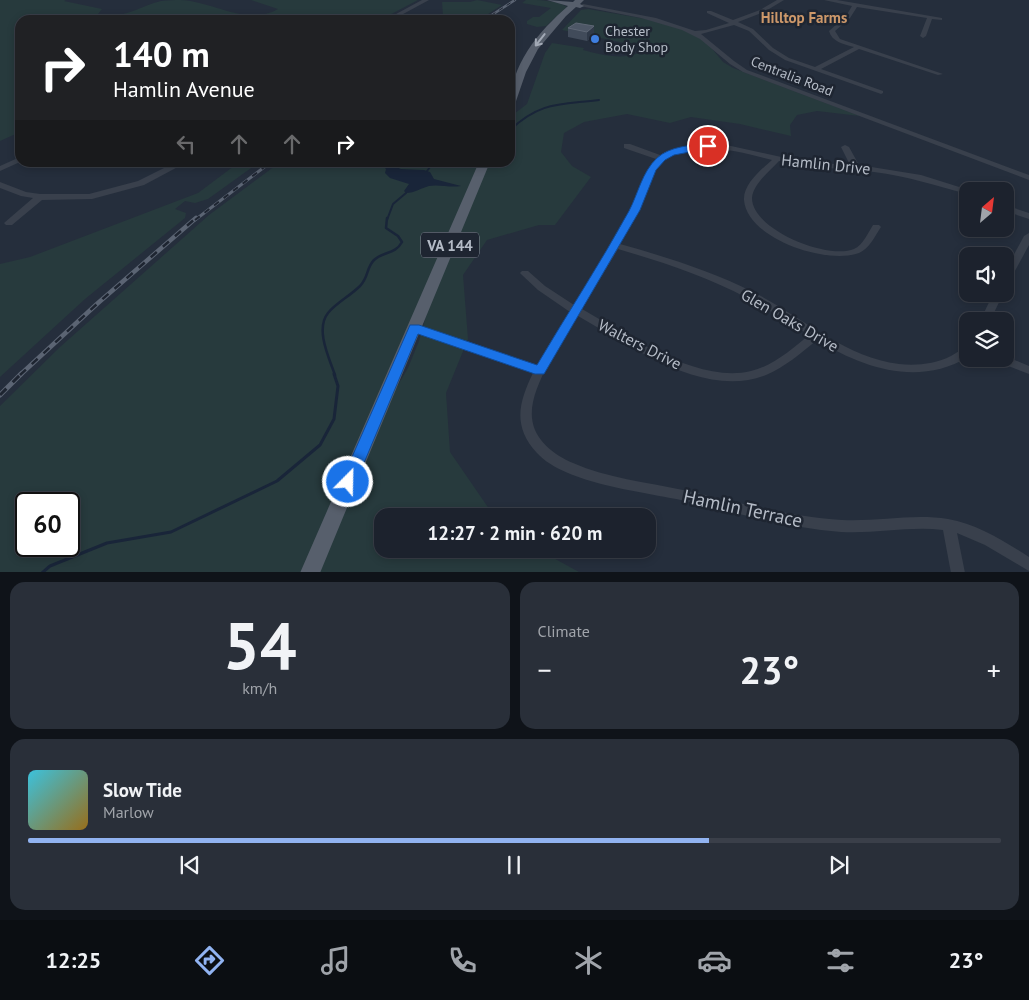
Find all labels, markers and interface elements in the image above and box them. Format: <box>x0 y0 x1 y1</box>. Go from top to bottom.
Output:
district label: Hilltop Farms <box>761 8 847 27</box>
place label: Chester Body Shop <box>605 22 668 56</box>
text: 140 m <box>113 31 210 77</box>
one-way arrow <box>535 33 546 46</box>
marker: Chester Body Shop <box>589 33 601 45</box>
icon: right <box>30 35 95 100</box>
street label: Centralia Road <box>748 52 836 100</box>
text: Hamlin Avenue <box>113 75 255 103</box>
pin <box>687 125 729 167</box>
icon: left <box>172 130 200 158</box>
icon: ahead <box>225 130 253 158</box>
icon: ahead <box>278 130 306 158</box>
icon: right <box>331 130 359 158</box>
icon: arrive <box>694 132 722 160</box>
street label: Hamlin Drive <box>780 149 872 179</box>
north arrow <box>959 182 1014 238</box>
map controls <box>959 182 1014 367</box>
road number: VA 144 <box>421 232 479 258</box>
button: sound <box>959 247 1014 302</box>
street label: Glen Oaks Drive <box>738 284 842 356</box>
button: layers <box>959 312 1014 367</box>
street label: Walters Drive <box>595 314 685 374</box>
position arrow <box>321 455 373 507</box>
street label: Hamlin Terrace <box>681 484 805 532</box>
speed limit sign: 60 <box>15 492 80 557</box>
text: 12:27 · 2 min · 620 m <box>428 521 602 545</box>
text: 54 <box>223 603 297 687</box>
text: Climate <box>538 621 590 641</box>
text: 23° <box>739 645 799 694</box>
text: − <box>538 651 552 688</box>
text: + <box>987 651 1001 688</box>
text: km/h <box>242 678 277 698</box>
text: Slow Tide <box>103 778 182 802</box>
text: Marlow <box>103 802 154 822</box>
icon: previous <box>176 851 204 879</box>
icon: pause <box>500 851 528 879</box>
icon: next <box>825 851 853 879</box>
icon: directions <box>192 943 227 978</box>
icon: music <box>318 943 353 978</box>
icon: phone <box>445 943 480 978</box>
icon: climate <box>571 943 606 978</box>
icon: car <box>697 943 732 978</box>
icon: filters <box>823 943 858 978</box>
text: 12:25 <box>46 946 101 974</box>
text: 23° <box>949 946 983 974</box>

